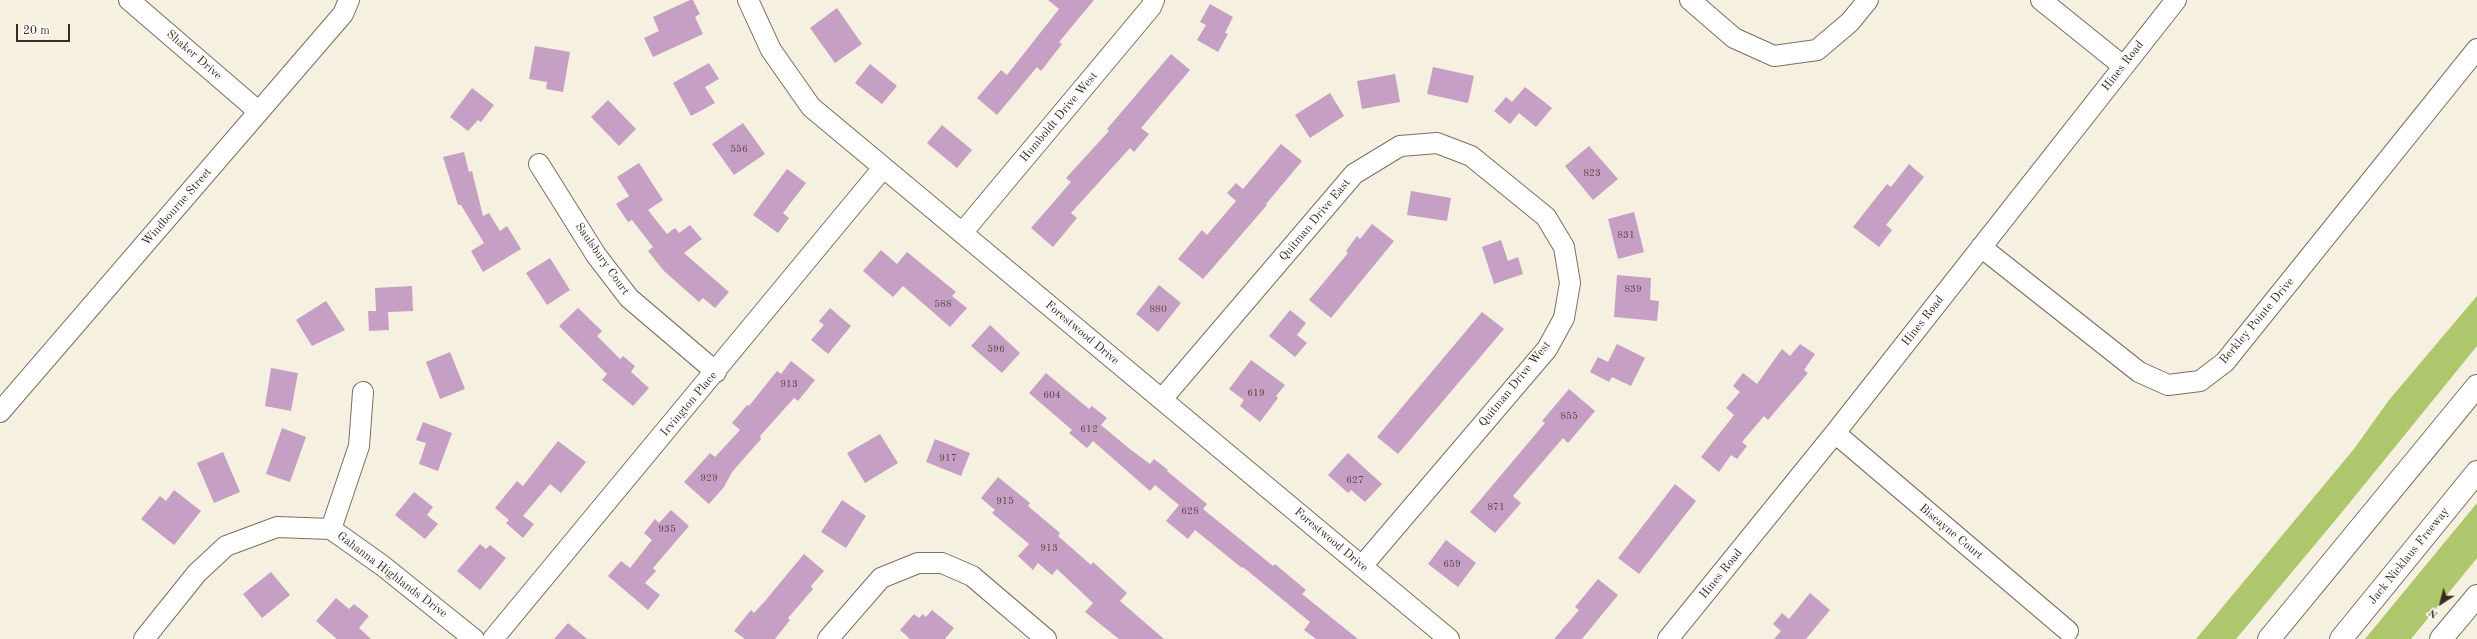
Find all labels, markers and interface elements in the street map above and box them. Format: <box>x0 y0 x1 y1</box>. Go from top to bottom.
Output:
scale bar <box>18 16 72 42</box>
text: 20 m <box>23 25 50 37</box>
street label: Shaker Drive <box>163 27 225 83</box>
street label: Hines Road <box>2099 38 2147 94</box>
street label: Humboldt Drive West <box>1017 69 1101 165</box>
house number: 556 <box>730 143 748 155</box>
street label: Windbourne Street <box>139 165 215 249</box>
house number: 823 <box>1583 167 1601 179</box>
street label: Quitman Drive East <box>1276 176 1354 264</box>
street label: Saulsbury Court <box>572 220 632 298</box>
house number: 831 <box>1617 229 1635 241</box>
street label: Berkley Pointe Drive <box>2217 275 2297 367</box>
house number: 839 <box>1624 283 1642 295</box>
street label: Hines Road <box>1899 293 1947 349</box>
house number: 588 <box>934 298 952 310</box>
street label: Forestwood Drive <box>1042 298 1122 368</box>
house number: 880 <box>1149 303 1167 315</box>
street label: Quitman Drive West <box>1476 338 1554 430</box>
house number: 596 <box>987 343 1005 355</box>
street label: Irvington Place <box>658 369 720 439</box>
house number: 913 <box>780 378 798 390</box>
house number: 619 <box>1247 387 1265 399</box>
house number: 604 <box>1043 389 1061 401</box>
house number: 855 <box>1560 410 1578 422</box>
house number: 612 <box>1080 423 1098 435</box>
house number: 917 <box>939 452 957 464</box>
house number: 929 <box>700 472 718 484</box>
house number: 627 <box>1346 474 1364 486</box>
house number: 915 <box>996 495 1014 507</box>
house number: 871 <box>1487 501 1505 513</box>
street label: Biscayne Court <box>1916 501 1986 563</box>
house number: 628 <box>1181 505 1199 517</box>
street label: Forestwood Drive <box>1291 505 1371 575</box>
street label: Jack Nicklaus Freeway <box>2366 505 2452 607</box>
house number: 935 <box>658 523 676 535</box>
street label: Gahanna Highlands Drive <box>334 529 450 621</box>
house number: 913 <box>1040 542 1058 554</box>
street label: Hines Road <box>1697 546 1745 602</box>
house number: 659 <box>1443 558 1461 570</box>
north arrow <box>2421 583 2461 623</box>
text: N <box>2427 606 2440 620</box>

